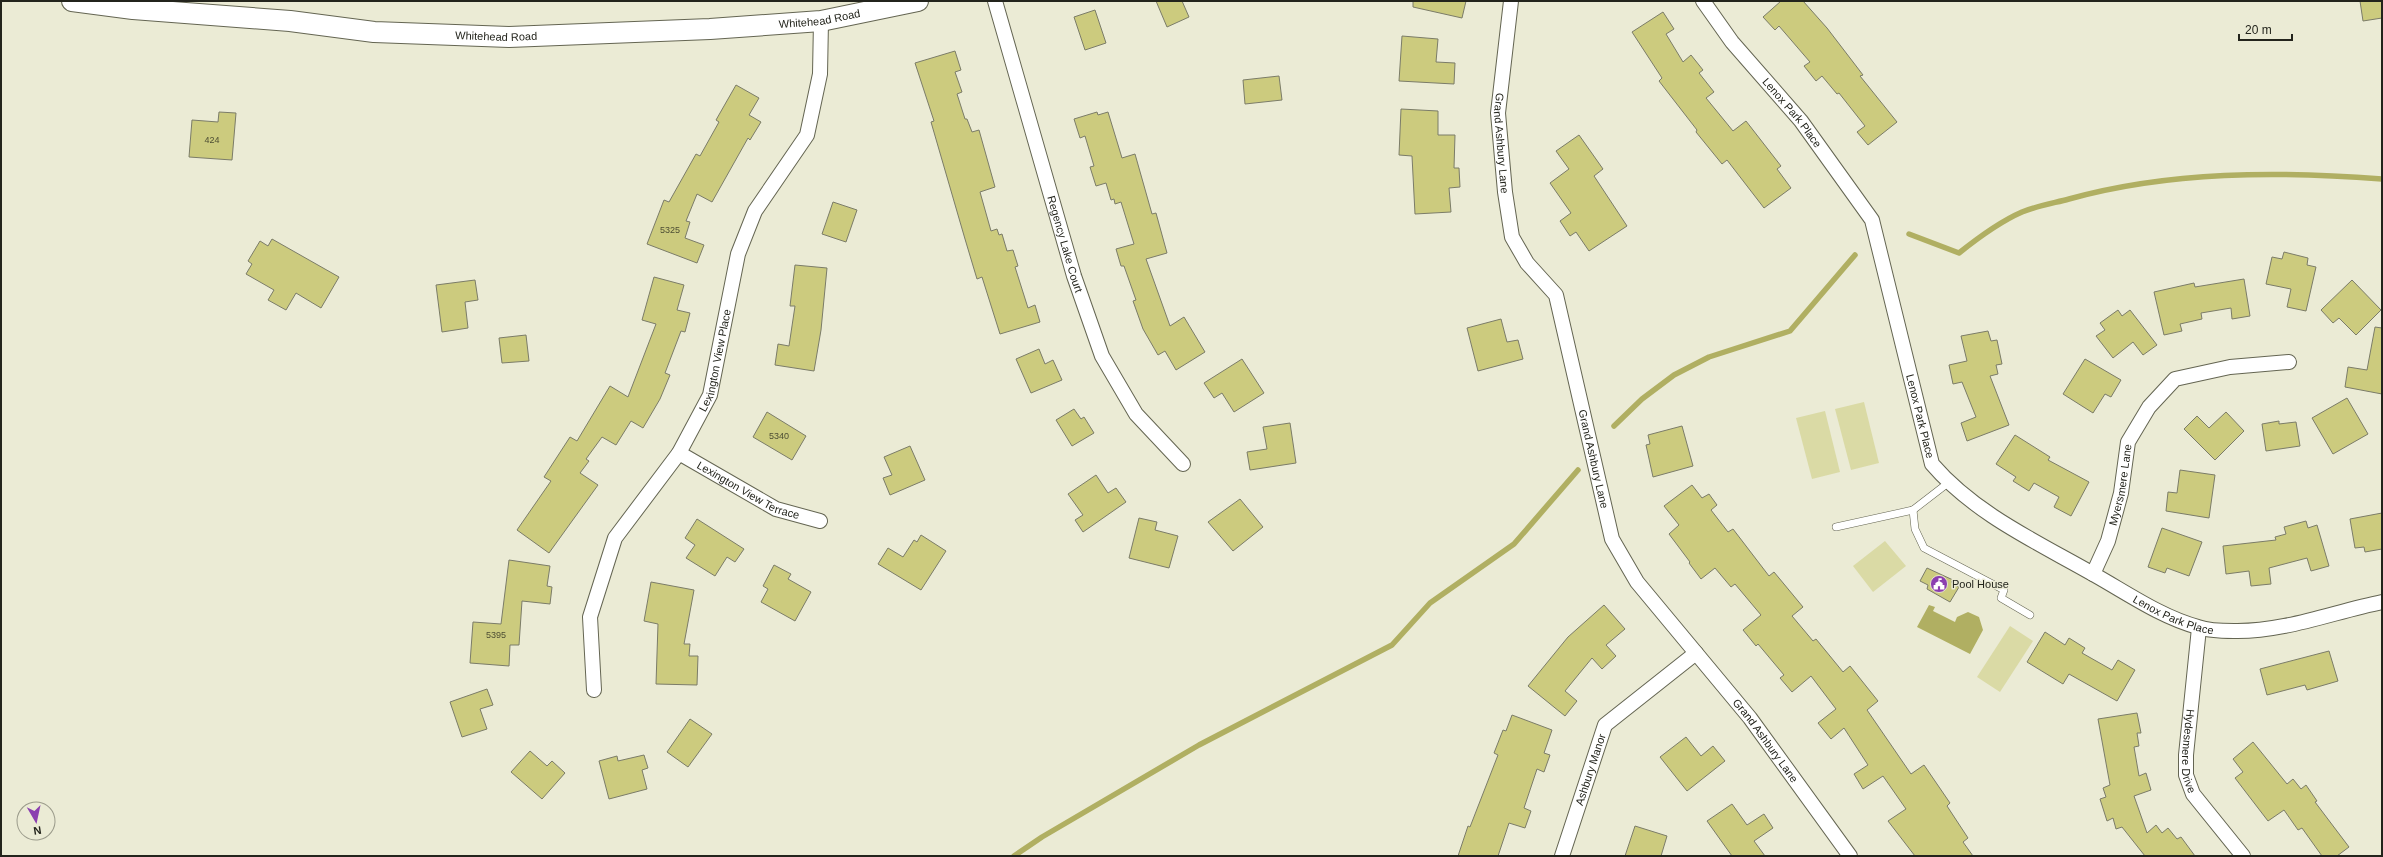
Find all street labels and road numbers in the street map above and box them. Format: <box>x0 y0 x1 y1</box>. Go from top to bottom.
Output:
street label: Whitehead Road <box>778 7 861 30</box>
street label: Whitehead Road <box>455 29 537 43</box>
street label: Lenox Park Place <box>1760 75 1824 150</box>
street label: Grand Ashbury Lane <box>1492 92 1511 194</box>
street label: Regency Lake Court <box>1045 194 1085 294</box>
street label: Lexington View Place <box>696 308 733 413</box>
street label: Lenox Park Place <box>1904 373 1936 460</box>
street label: Grand Ashbury Lane <box>1576 408 1611 510</box>
street label: Myersmere Lane <box>2107 443 2134 527</box>
street label: Lexington View Terrace <box>695 459 801 521</box>
street label: Lenox Park Place <box>2131 593 2214 636</box>
street label: Grand Ashbury Lane <box>1731 696 1801 785</box>
street label: Hydesmere Drive <box>2180 708 2198 795</box>
street label: Ashbury Manor <box>1573 732 1608 807</box>

